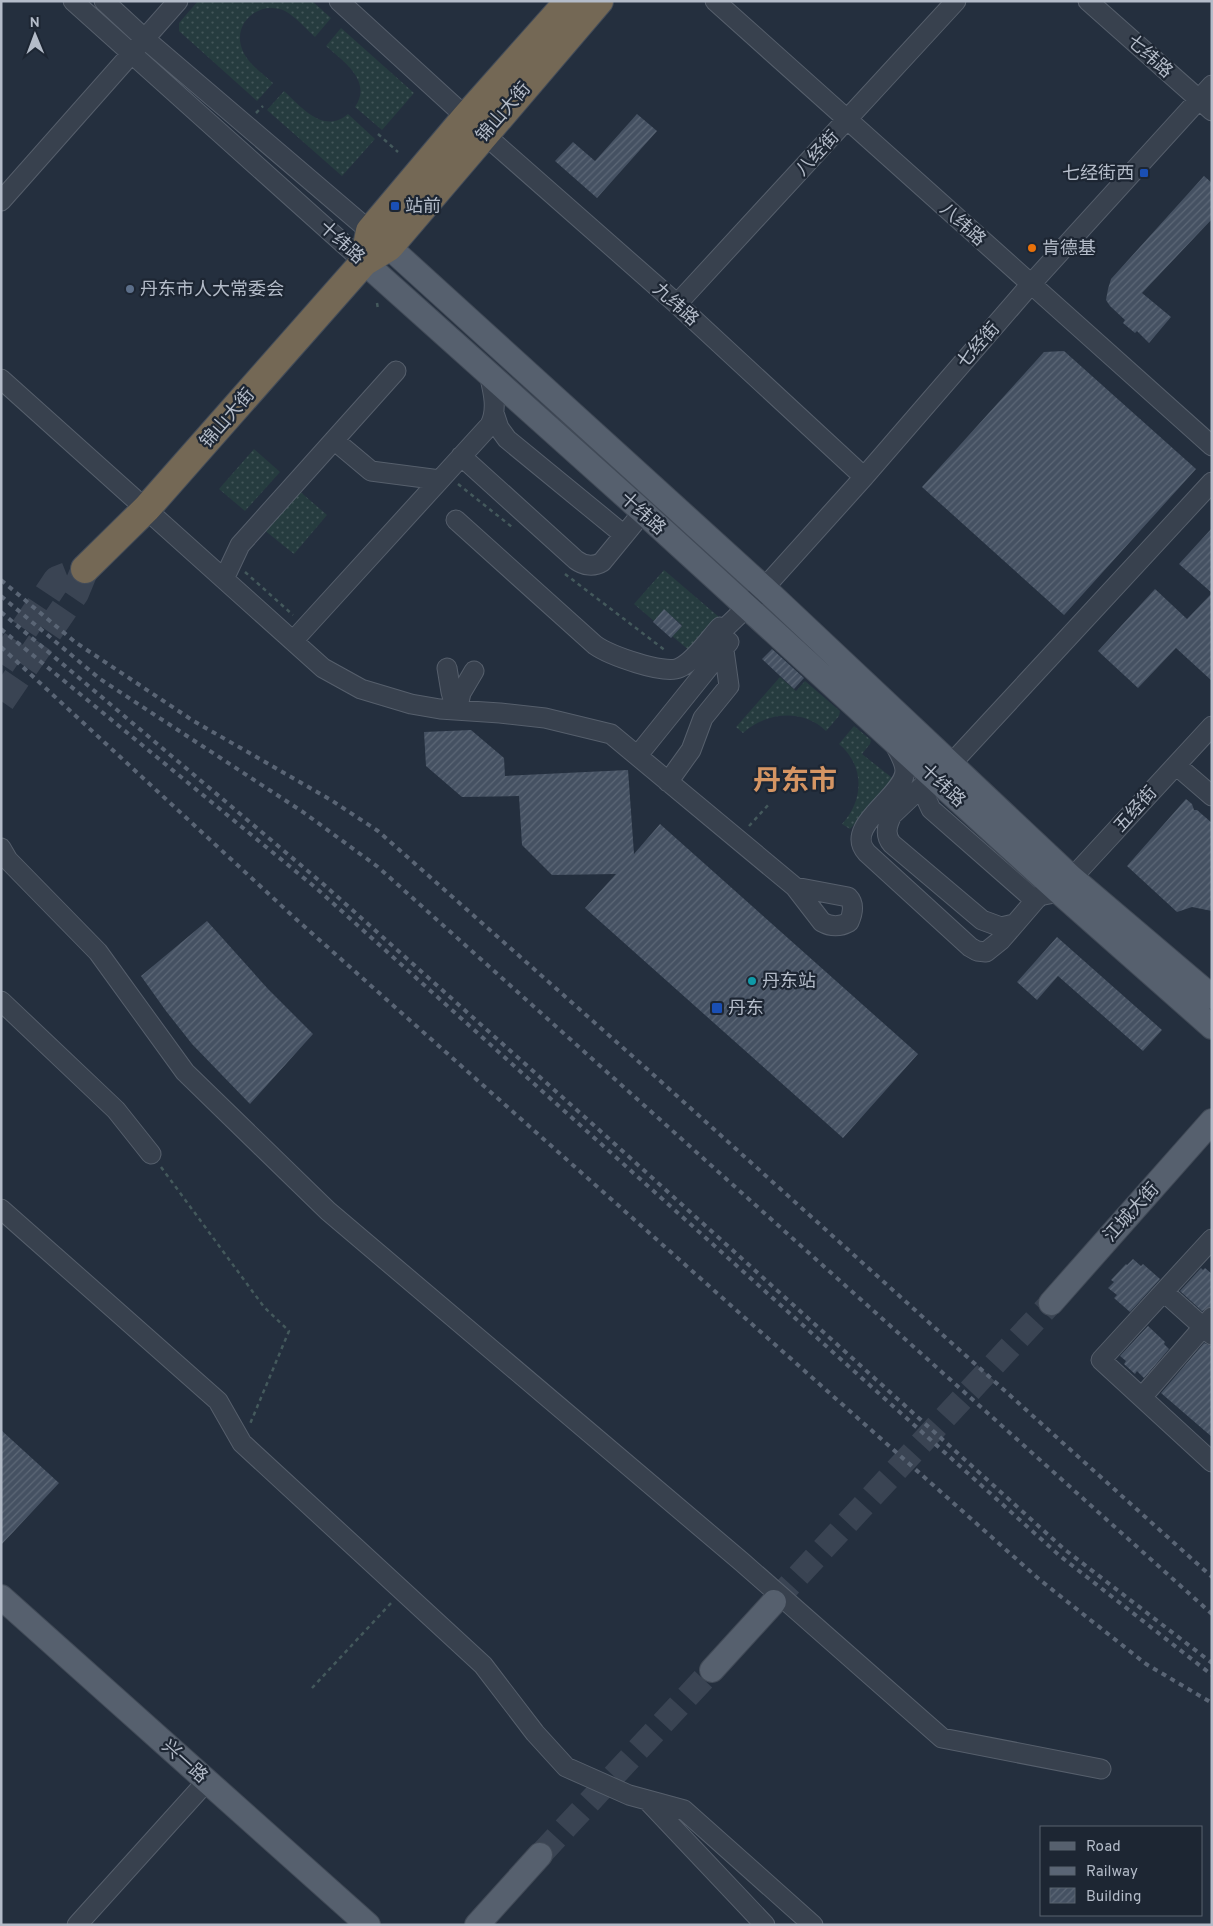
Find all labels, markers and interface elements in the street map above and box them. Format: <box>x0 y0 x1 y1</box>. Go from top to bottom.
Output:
north arrow <box>10 10 60 60</box>
text: N <box>30 15 40 32</box>
street label: 七纬路 <box>1121 31 1177 84</box>
street label: 锦山大街 <box>472 78 536 148</box>
street label: 八经街 <box>791 126 845 182</box>
place label: 七经街西 <box>1062 163 1134 186</box>
marker: 七经街西 <box>1138 167 1150 179</box>
place label: 站前 <box>405 196 441 219</box>
street label: 八纬路 <box>934 199 990 252</box>
marker: 站前 <box>389 200 401 212</box>
street label: 十纬路 <box>313 217 369 270</box>
place label: 肯德基 <box>1042 238 1096 261</box>
marker: 肯德基 <box>1026 242 1038 254</box>
place label: 丹东市人大常委会 <box>140 279 284 302</box>
street label: 九纬路 <box>647 279 703 332</box>
marker: 丹东市人大常委会 <box>124 283 136 295</box>
street label: 七经街 <box>953 318 1006 374</box>
street label: 锦山大街 <box>196 384 260 454</box>
street label: 十纬路 <box>614 488 670 541</box>
street label: 十纬路 <box>914 759 970 813</box>
district label: 丹东市 <box>753 765 837 801</box>
street label: 五经街 <box>1110 782 1163 838</box>
place label: 丹东站 <box>762 971 816 994</box>
marker: 丹东站 <box>746 975 758 987</box>
place label: 丹东 <box>728 998 764 1021</box>
marker: 丹东 <box>710 1001 724 1015</box>
street label: 江城大街 <box>1099 1179 1165 1247</box>
street label: 兴一路 <box>156 1736 212 1789</box>
legend <box>1040 1826 1203 1916</box>
text: Road <box>1086 1838 1121 1857</box>
text: Railway <box>1086 1863 1138 1882</box>
text: Building <box>1086 1888 1141 1907</box>

